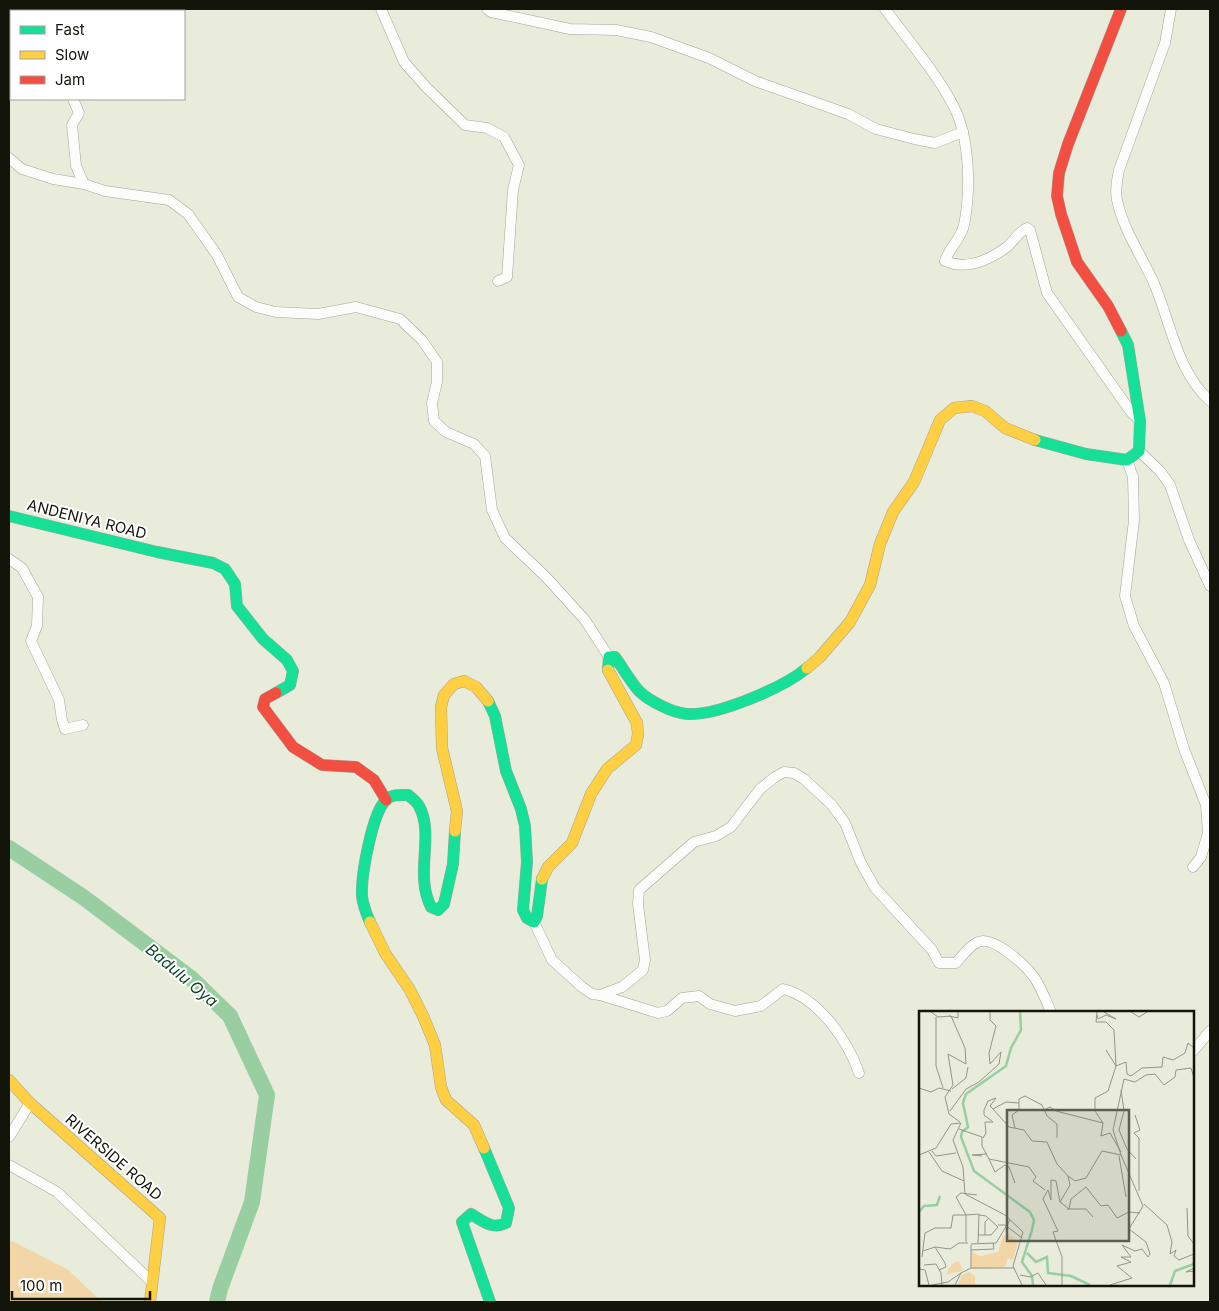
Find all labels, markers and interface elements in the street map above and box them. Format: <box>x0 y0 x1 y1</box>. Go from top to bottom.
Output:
legend <box>10 10 185 100</box>
text: Fast <box>55 20 85 39</box>
text: Slow <box>55 45 89 64</box>
text: Jam <box>55 70 85 89</box>
street label: ANDENIYA ROAD <box>25 495 149 543</box>
water label: Badulu Oya <box>142 939 222 1011</box>
inset map <box>919 1011 1194 1286</box>
street label: RIVERSIDE ROAD <box>62 1110 166 1204</box>
scale bar <box>12 1268 150 1300</box>
text: 100 m <box>20 1276 62 1295</box>

